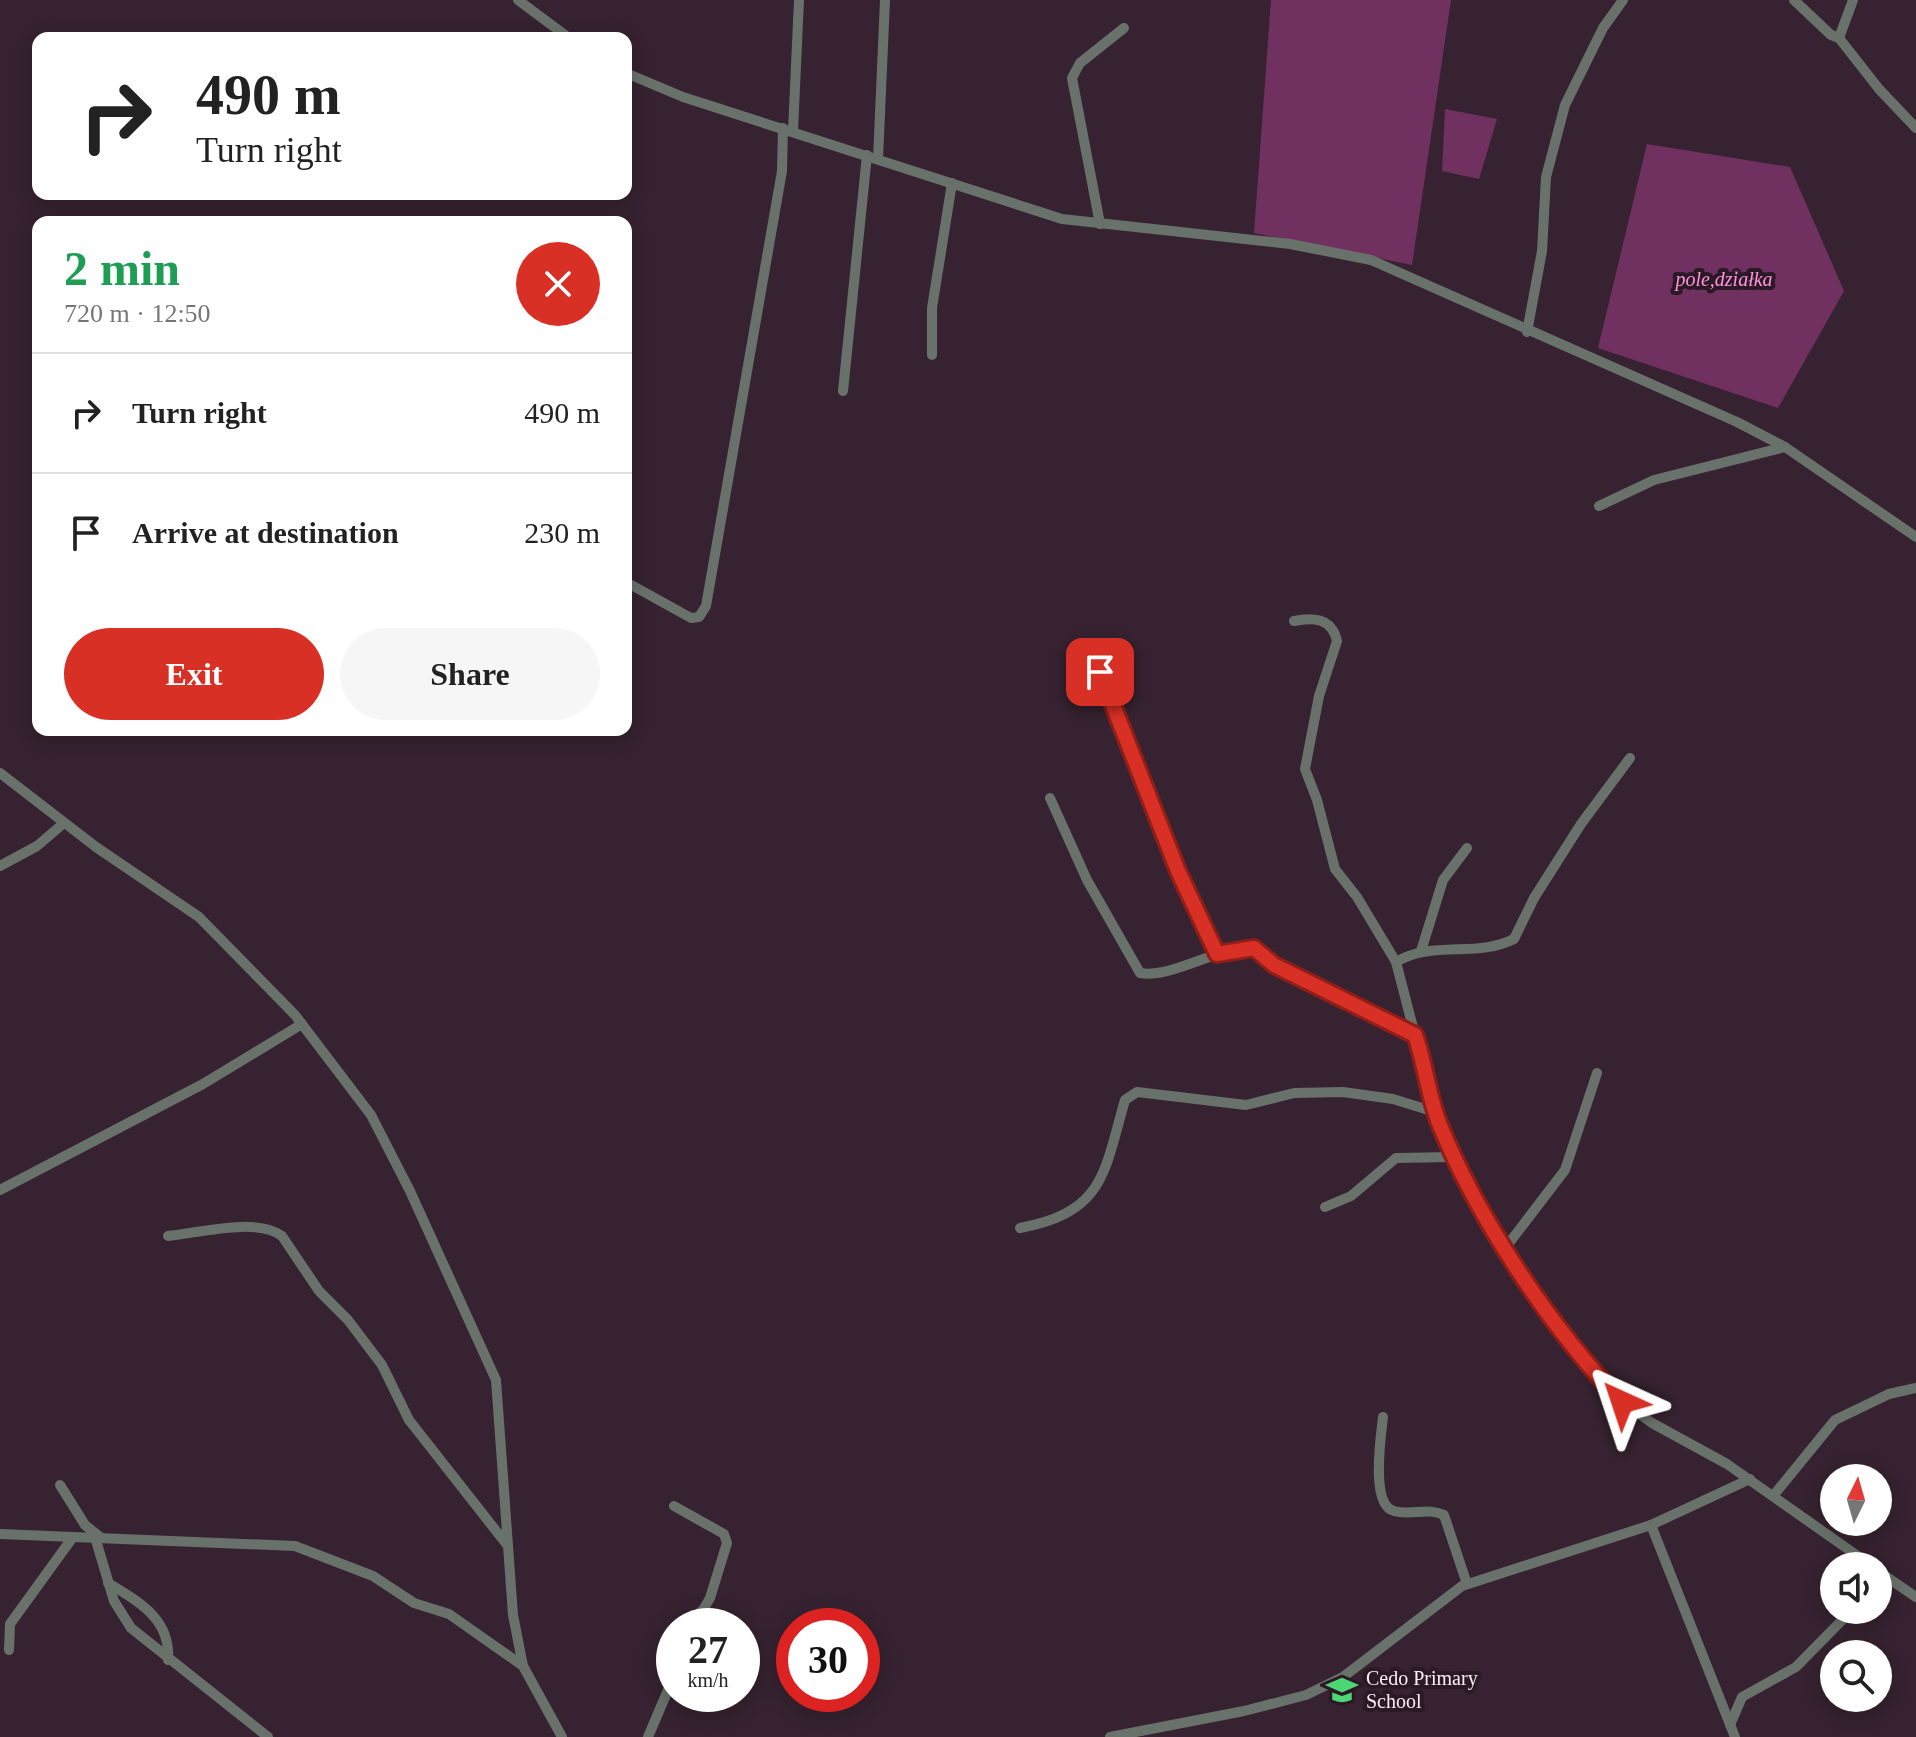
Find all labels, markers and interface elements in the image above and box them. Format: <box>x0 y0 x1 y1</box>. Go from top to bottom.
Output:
icon: right <box>64 64 168 168</box>
text: 490 m <box>196 64 341 126</box>
text: Turn right <box>196 130 342 170</box>
text: 2 min <box>64 242 180 295</box>
button: close <box>516 242 600 326</box>
park label: pole,działka <box>1673 268 1773 291</box>
text: 720 m · 12:50 <box>64 299 211 328</box>
icon: right <box>64 391 108 435</box>
text: Turn right <box>132 396 267 429</box>
text: 490 m <box>524 396 600 429</box>
icon: arrive <box>64 511 108 555</box>
text: Arrive at destination <box>132 516 399 549</box>
text: 230 m <box>524 516 600 549</box>
button: Exit <box>64 628 324 720</box>
button: Share <box>340 628 600 720</box>
pin <box>1066 638 1134 706</box>
icon: arrive <box>1078 650 1122 694</box>
position arrow <box>1580 1360 1664 1444</box>
north arrow <box>1820 1464 1892 1536</box>
map controls <box>1820 1464 1892 1712</box>
button: sound <box>1820 1552 1892 1624</box>
speed limit sign: 30 <box>776 1608 880 1712</box>
text: 27 <box>688 1627 728 1672</box>
button: search <box>1820 1640 1892 1712</box>
place label: Cedo Primary School <box>1366 1667 1478 1712</box>
text: km/h <box>687 1669 729 1691</box>
school or university icon: Cedo Primary School <box>1325 1673 1359 1707</box>

